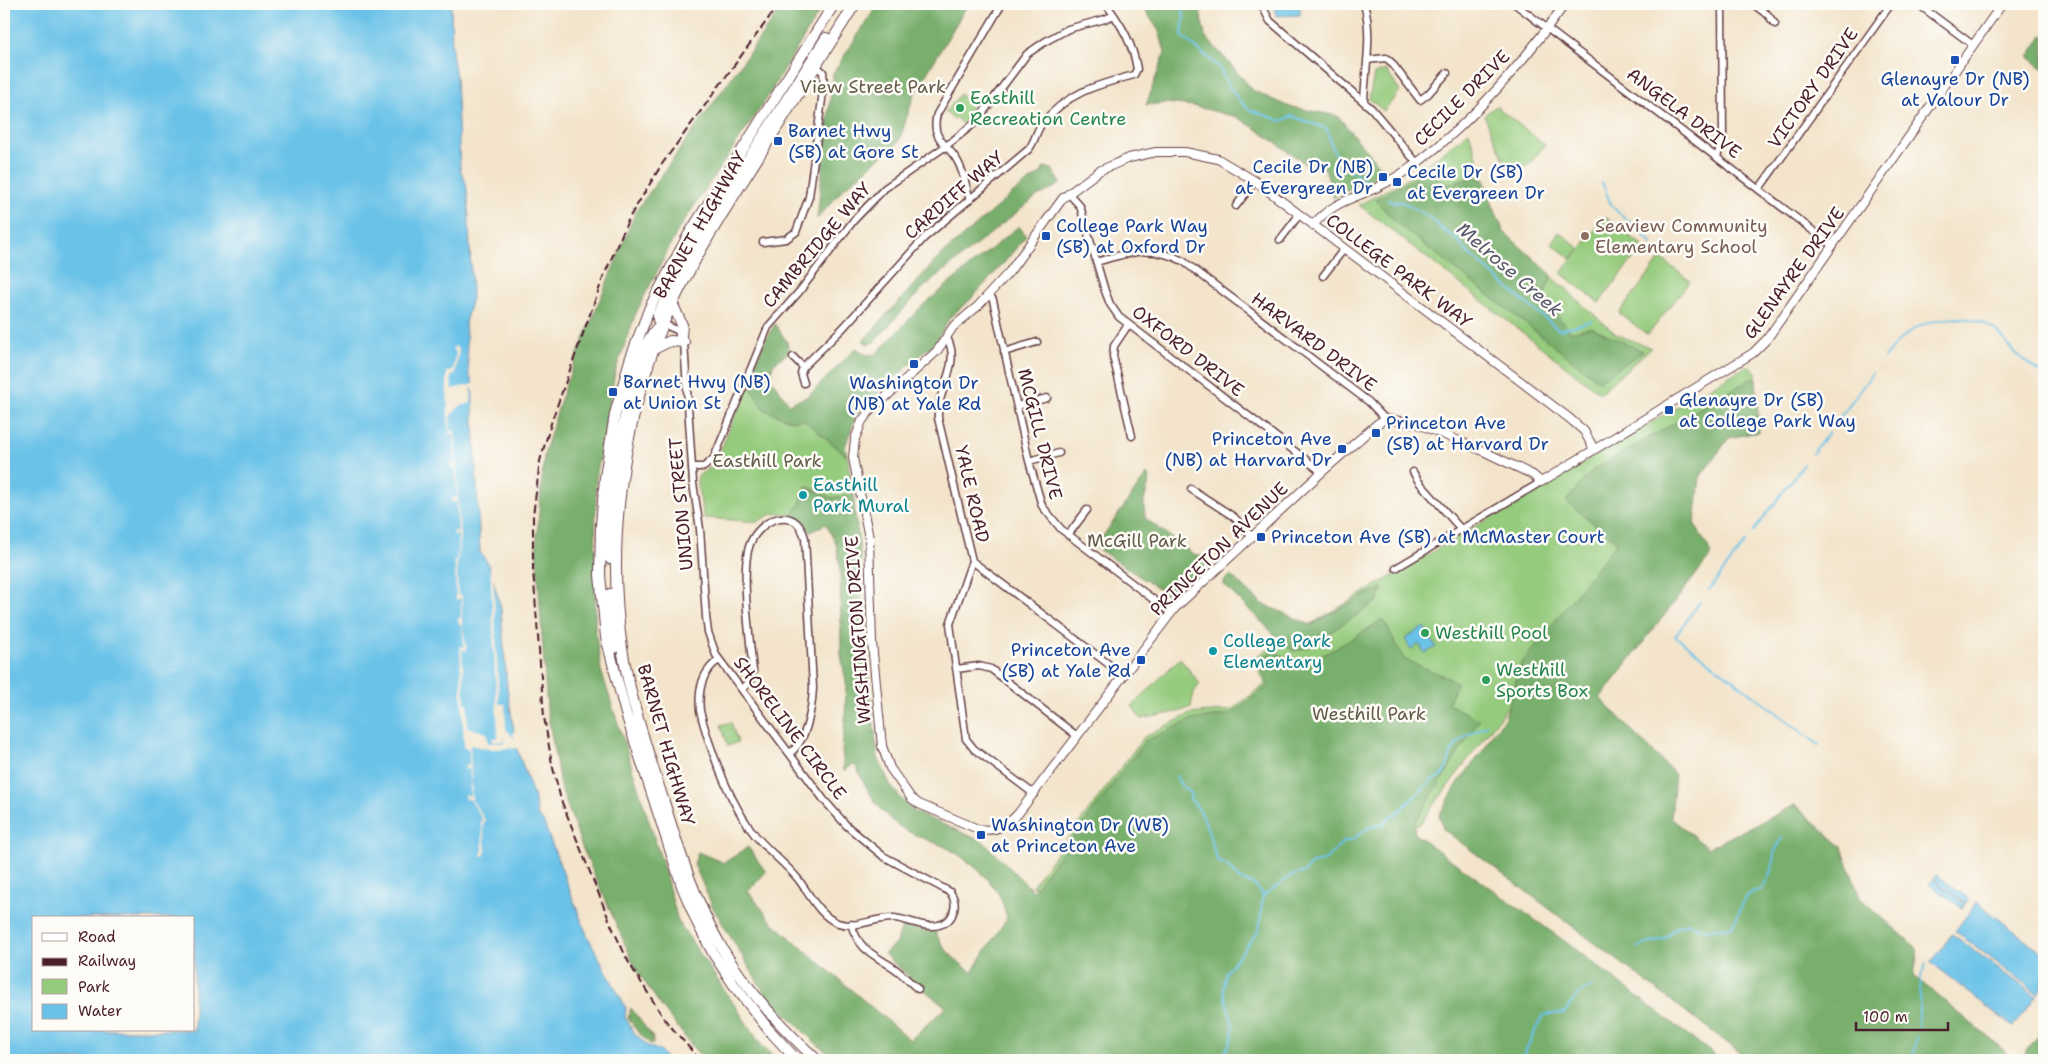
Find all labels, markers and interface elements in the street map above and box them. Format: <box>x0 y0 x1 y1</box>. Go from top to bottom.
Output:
street label: VICTORY DRIVE <box>1762 23 1864 153</box>
street label: CECILE DRIVE <box>1409 45 1515 151</box>
marker: Glenayre Dr (NB) at Valour Dr <box>1949 54 1961 66</box>
street label: ANGELA DRIVE <box>1622 62 1746 164</box>
place label: Glenayre Dr (NB) at Valour Dr <box>1880 67 2030 112</box>
park label: View Street Park <box>800 75 946 99</box>
place label: Easthill Recreation Centre <box>970 86 1126 131</box>
marker: Easthill Recreation Centre <box>954 102 966 114</box>
place label: Barnet Hwy (SB) at Gore St <box>788 119 919 164</box>
marker: Barnet Hwy (SB) at Gore St <box>772 135 784 147</box>
street label: CARDIFF WAY <box>899 145 1009 245</box>
street label: BARNET HIGHWAY <box>648 147 752 303</box>
place label: Cecile Dr (NB) at Evergreen Dr <box>1235 155 1373 200</box>
place label: Cecile Dr (SB) at Evergreen Dr <box>1407 160 1545 205</box>
marker: Cecile Dr (NB) at Evergreen Dr <box>1377 171 1389 183</box>
marker: Cecile Dr (SB) at Evergreen Dr <box>1391 176 1403 188</box>
street label: CAMBRIDGE WAY <box>757 177 877 313</box>
street label: GLENAYRE DRIVE <box>1738 202 1850 344</box>
street label: COLLEGE PARK WAY <box>1321 208 1477 334</box>
place label: College Park Way (SB) at Oxford Dr <box>1056 214 1208 259</box>
place label: Seaview Community Elementary School <box>1595 214 1768 259</box>
water label: Melrose Creek <box>1451 216 1568 322</box>
marker: College Park Way (SB) at Oxford Dr <box>1040 230 1052 242</box>
marker: Seaview Community Elementary School <box>1579 230 1591 242</box>
street label: HARVARD DRIVE <box>1246 287 1382 397</box>
street label: OXFORD DRIVE <box>1127 300 1249 402</box>
marker: Washington Dr (NB) at Yale Rd <box>908 358 920 370</box>
street label: MCGILL DRIVE <box>1012 366 1068 502</box>
place label: Barnet Hwy (NB) at Union St <box>623 370 771 415</box>
place label: Washington Dr (NB) at Yale Rd <box>847 371 981 416</box>
marker: Barnet Hwy (NB) at Union St <box>607 386 619 398</box>
place label: Glenayre Dr (SB) at College Park Way <box>1679 388 1856 433</box>
marker: Glenayre Dr (SB) at College Park Way <box>1663 404 1675 416</box>
place label: Princeton Ave (SB) at Harvard Dr <box>1386 411 1549 456</box>
place label: Princeton Ave (NB) at Harvard Dr <box>1165 427 1332 472</box>
marker: Princeton Ave (SB) at Harvard Dr <box>1370 427 1382 439</box>
street label: UNION STREET <box>663 436 699 572</box>
street label: YALE ROAD <box>949 443 995 545</box>
marker: Princeton Ave (NB) at Harvard Dr <box>1336 443 1348 455</box>
park label: Easthill Park <box>712 449 822 473</box>
place label: Easthill Park Mural <box>813 473 910 518</box>
street label: PRINCETON AVENUE <box>1145 477 1293 621</box>
marker: Easthill Park Mural <box>797 489 809 501</box>
place label: Princeton Ave (SB) at McMaster Court <box>1271 525 1605 549</box>
park label: McGill Park <box>1087 529 1187 553</box>
marker: Princeton Ave (SB) at McMaster Court <box>1255 531 1267 543</box>
street label: WASHINGTON DRIVE <box>839 535 877 725</box>
place label: Westhill Pool <box>1435 621 1548 645</box>
marker: Westhill Pool <box>1419 627 1431 639</box>
place label: College Park Elementary <box>1223 629 1331 674</box>
place label: Princeton Ave (SB) at Yale Rd <box>1001 638 1131 683</box>
marker: College Park Elementary <box>1207 645 1219 657</box>
street label: SHORELINE CIRCLE <box>728 651 852 805</box>
marker: Princeton Ave (SB) at Yale Rd <box>1135 654 1147 666</box>
place label: Westhill Sports Box <box>1496 658 1588 703</box>
street label: BARNET HIGHWAY <box>631 661 701 829</box>
marker: Westhill Sports Box <box>1480 674 1492 686</box>
park label: Westhill Park <box>1312 702 1426 726</box>
place label: Washington Dr (WB) at Princeton Ave <box>991 813 1169 858</box>
marker: Washington Dr (WB) at Princeton Ave <box>975 829 987 841</box>
legend <box>32 916 195 1032</box>
text: Road <box>78 927 116 947</box>
text: Railway <box>78 951 136 971</box>
text: Park <box>78 977 110 997</box>
scale bar <box>1856 999 1948 1031</box>
text: Water <box>78 1001 122 1021</box>
text: 100 m <box>1863 1007 1908 1027</box>

